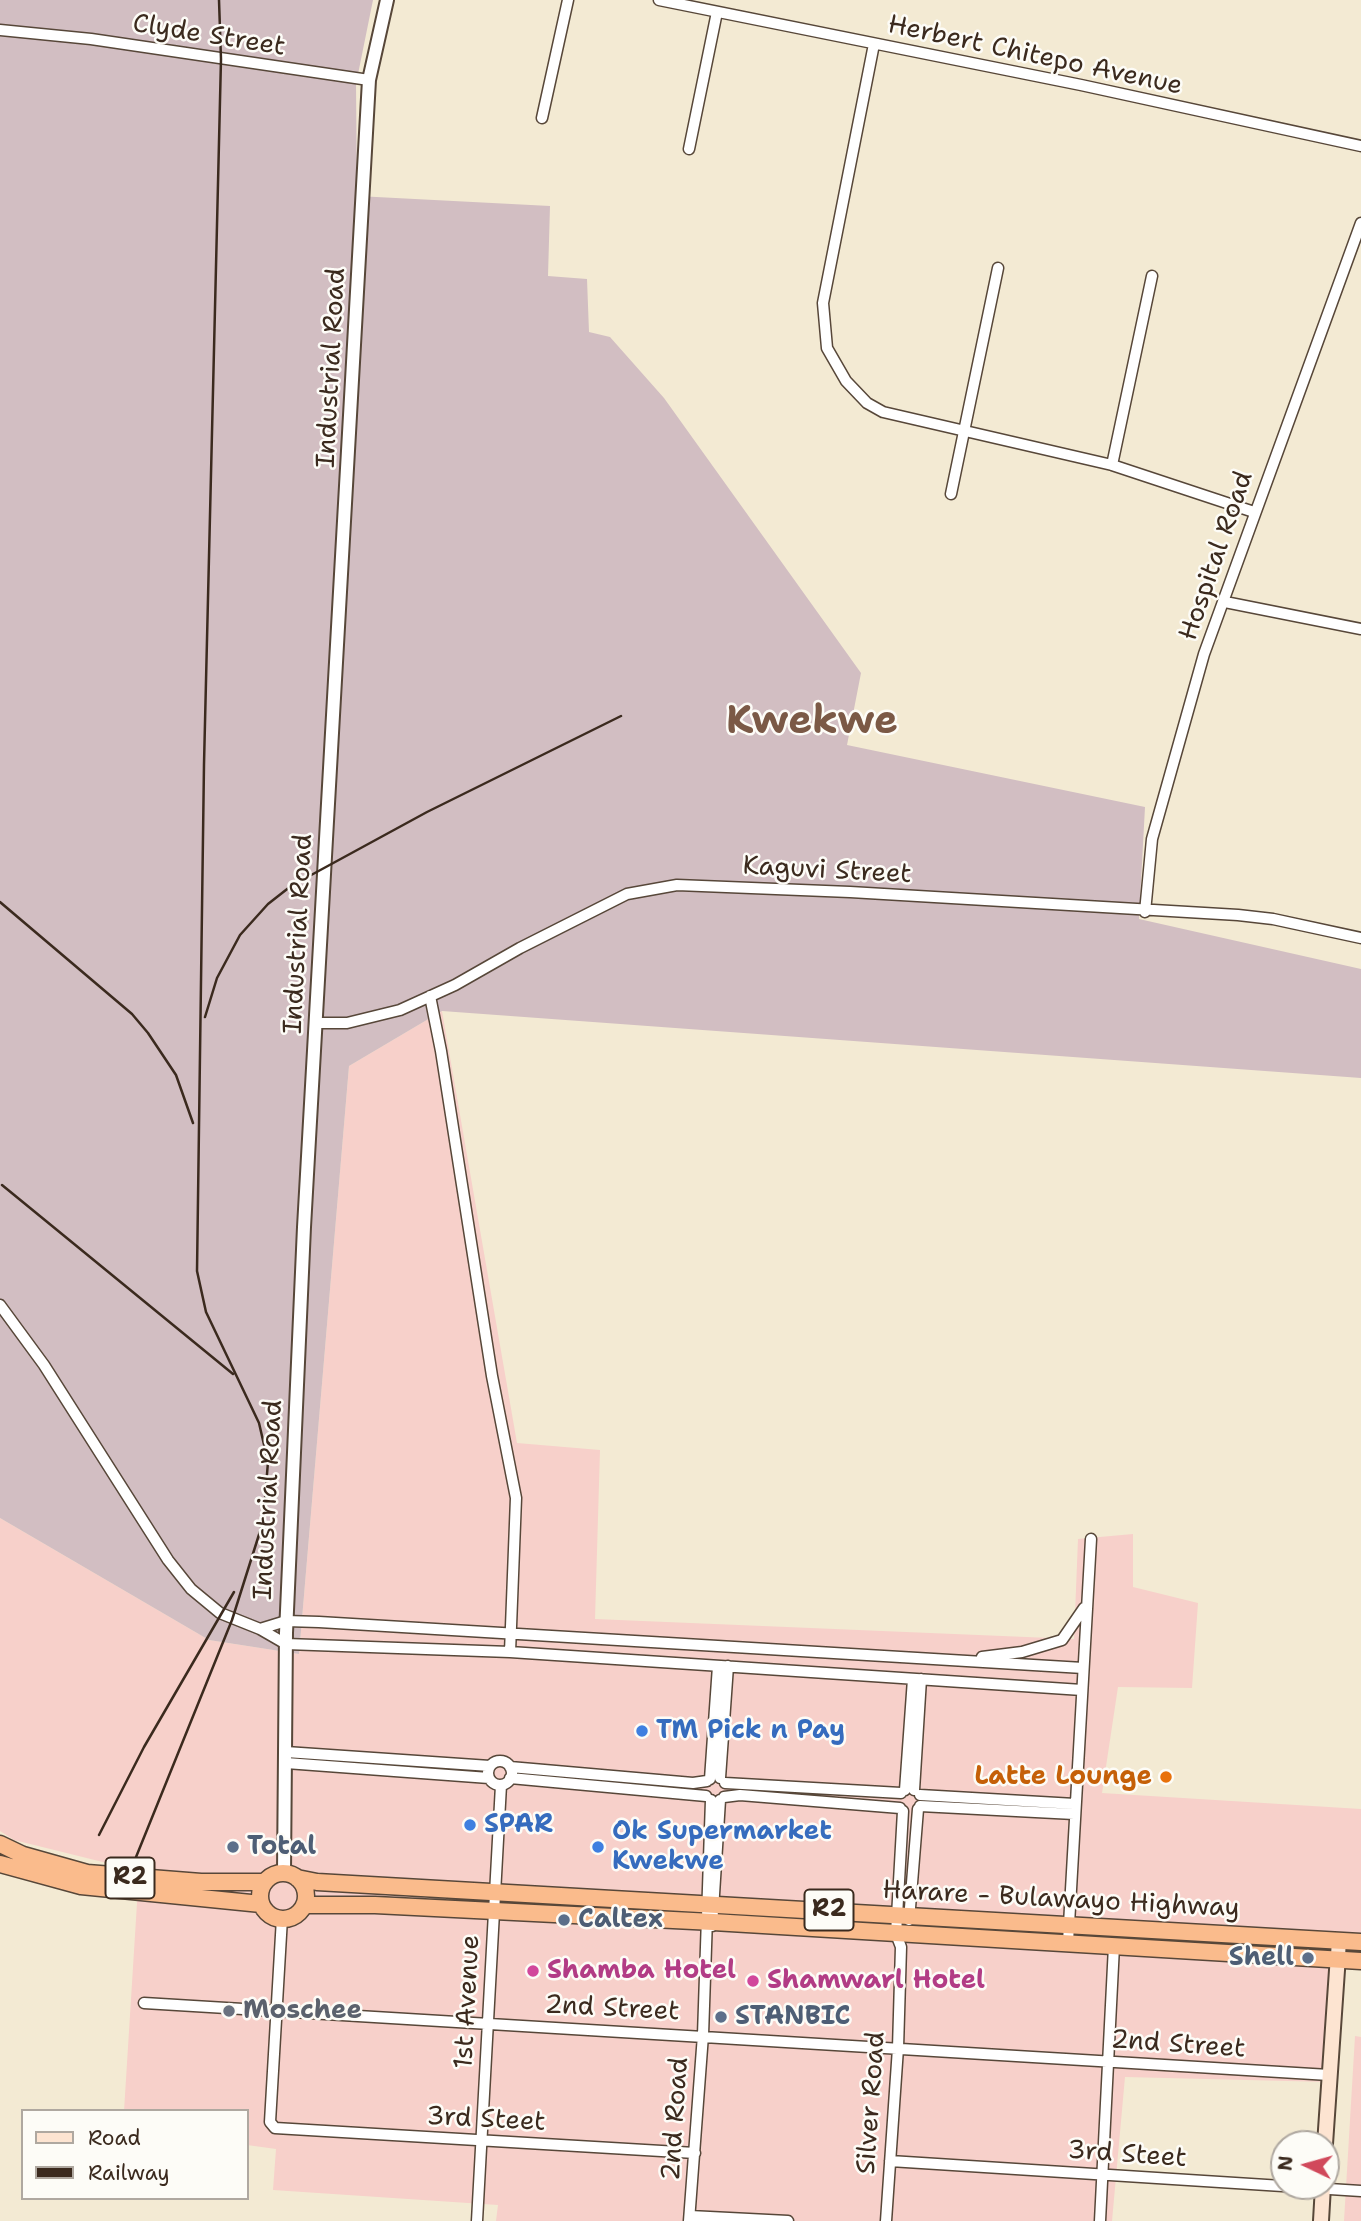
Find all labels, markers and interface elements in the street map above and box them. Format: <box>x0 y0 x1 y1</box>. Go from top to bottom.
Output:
street label: Clyde Street <box>130 9 288 63</box>
street label: Herbert Chitepo Avenue <box>885 10 1185 102</box>
street label: Industrial Road <box>311 267 353 469</box>
street label: Hospital Road <box>1173 467 1261 645</box>
district label: Kwekwe <box>726 699 898 747</box>
street label: Industrial Road <box>278 833 320 1035</box>
street label: Kaguvi Street <box>742 851 912 891</box>
street label: Industrial Road <box>248 1399 290 1601</box>
place label: TM Pick n Pay <box>656 1715 845 1747</box>
marker: TM Pick n Pay <box>634 1723 650 1739</box>
place label: Latte Lounge <box>974 1761 1152 1793</box>
marker: Latte Lounge <box>1158 1769 1174 1785</box>
place label: SPAR <box>484 1809 553 1841</box>
place label: Ok Supermarket Kwekwe <box>612 1816 832 1878</box>
marker: SPAR <box>462 1817 478 1833</box>
place label: Total <box>247 1831 316 1863</box>
marker: Total <box>225 1839 241 1855</box>
marker: Ok Supermarket Kwekwe <box>590 1839 606 1855</box>
road number: R2 <box>106 1857 154 1898</box>
street label: Harare - Bulawayo Highway <box>882 1875 1240 1925</box>
road number: R2 <box>804 1889 854 1930</box>
place label: Caltex <box>578 1904 663 1936</box>
marker: Caltex <box>556 1912 572 1928</box>
street label: 1st Avenue <box>449 1934 487 2070</box>
place label: Shell <box>1229 1942 1294 1974</box>
marker: Shell <box>1300 1950 1316 1966</box>
place label: Shamba Hotel <box>547 1955 736 1987</box>
marker: Shamba Hotel <box>525 1963 541 1979</box>
place label: Shamwarl Hotel <box>767 1965 985 1997</box>
marker: Shamwarl Hotel <box>745 1973 761 1989</box>
street label: 2nd Street <box>544 1990 680 2028</box>
place label: Moschee <box>243 1995 362 2027</box>
place label: STANBIC <box>735 2001 851 2033</box>
marker: Moschee <box>221 2003 237 2019</box>
marker: STANBIC <box>713 2009 729 2025</box>
street label: 2nd Street <box>1110 2025 1246 2065</box>
street label: Silver Road <box>851 2031 893 2175</box>
street label: 2nd Road <box>656 2056 696 2182</box>
street label: 3rd Steet <box>426 2101 546 2139</box>
legend <box>21 2109 248 2200</box>
text: Road <box>88 2124 141 2152</box>
north arrow <box>1270 2130 1340 2200</box>
street label: 3rd Steet <box>1066 2135 1188 2175</box>
text: N <box>1272 2155 1299 2172</box>
text: Railway <box>88 2159 170 2187</box>

